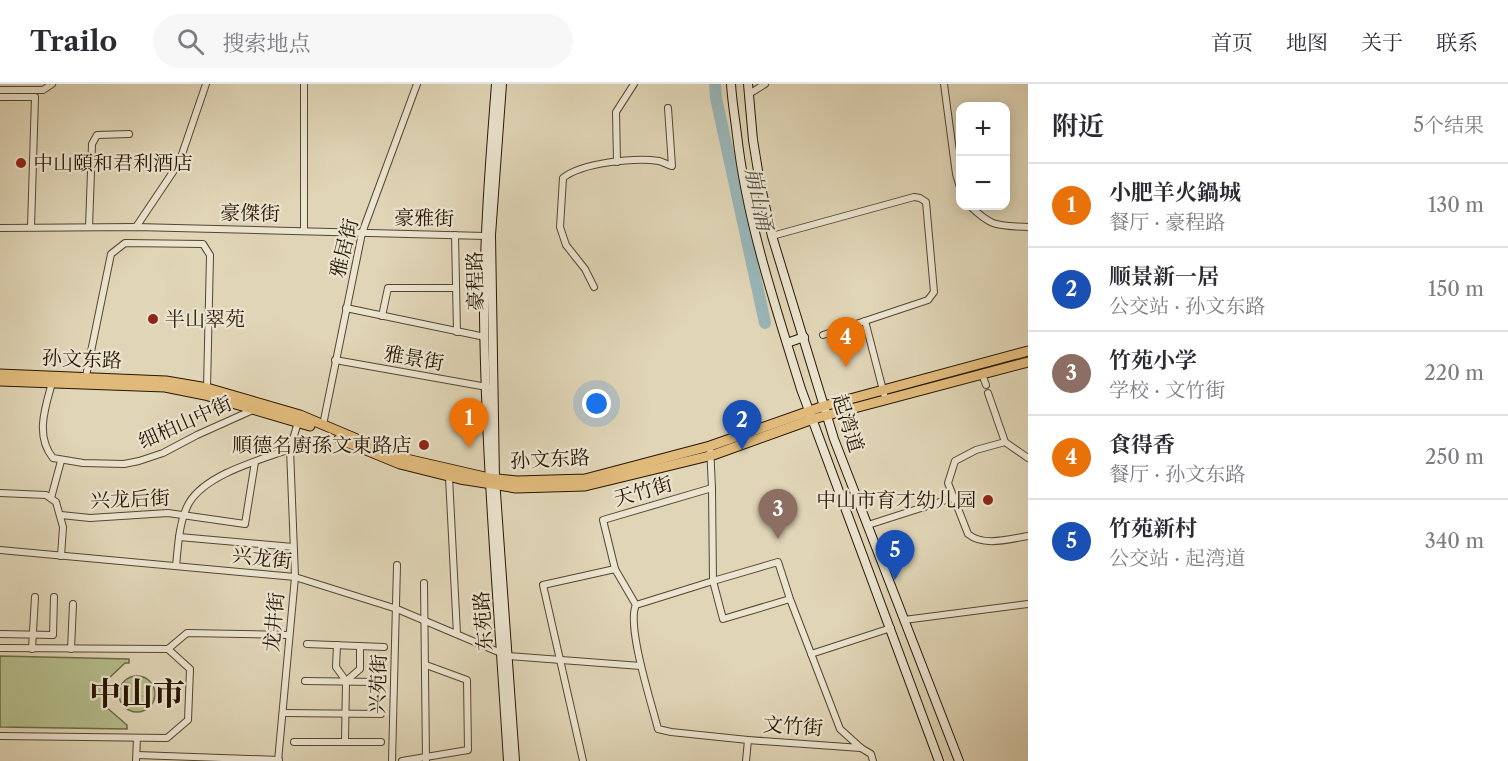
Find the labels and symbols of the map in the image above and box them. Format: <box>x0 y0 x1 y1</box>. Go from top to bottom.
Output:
place label: 中山頤和君利酒店 <box>33 151 193 175</box>
marker: 中山頤和君利酒店 <box>14 156 28 170</box>
water label: 崩山涌 <box>740 166 778 234</box>
street label: 豪傑街 <box>220 200 280 226</box>
street label: 豪雅街 <box>394 205 454 231</box>
street label: 雅居街 <box>325 216 363 280</box>
street label: 豪程路 <box>462 251 488 311</box>
place label: 半山翠苑 <box>165 307 245 331</box>
marker: 半山翠苑 <box>146 312 160 326</box>
pin: 4 <box>826 318 866 367</box>
street label: 雅景街 <box>382 341 446 375</box>
street label: 孙文东路 <box>42 346 122 372</box>
your location <box>582 389 611 418</box>
street label: 细柏山中街 <box>134 391 236 453</box>
street label: 起湾道 <box>827 391 869 455</box>
pin: 1 <box>450 398 488 448</box>
pin: 2 <box>722 400 762 450</box>
place label: 順德名廚孫文東路店 <box>232 433 412 457</box>
marker: 順德名廚孫文東路店 <box>417 438 431 452</box>
street label: 孙文东路 <box>509 445 591 473</box>
street label: 天竹街 <box>611 471 675 511</box>
street label: 兴龙后街 <box>90 486 170 512</box>
place label: 中山市育才幼儿园 <box>816 488 976 512</box>
pin: 3 <box>758 490 798 539</box>
marker: 中山市育才幼儿园 <box>981 493 995 507</box>
pin: 5 <box>876 530 914 580</box>
street label: 兴龙街 <box>231 543 293 573</box>
street label: 东苑路 <box>469 590 497 652</box>
street label: 龙井街 <box>259 591 289 653</box>
street label: 兴苑街 <box>365 654 391 714</box>
district label: 中山市 <box>89 674 185 713</box>
street label: 文竹街 <box>762 712 824 740</box>

